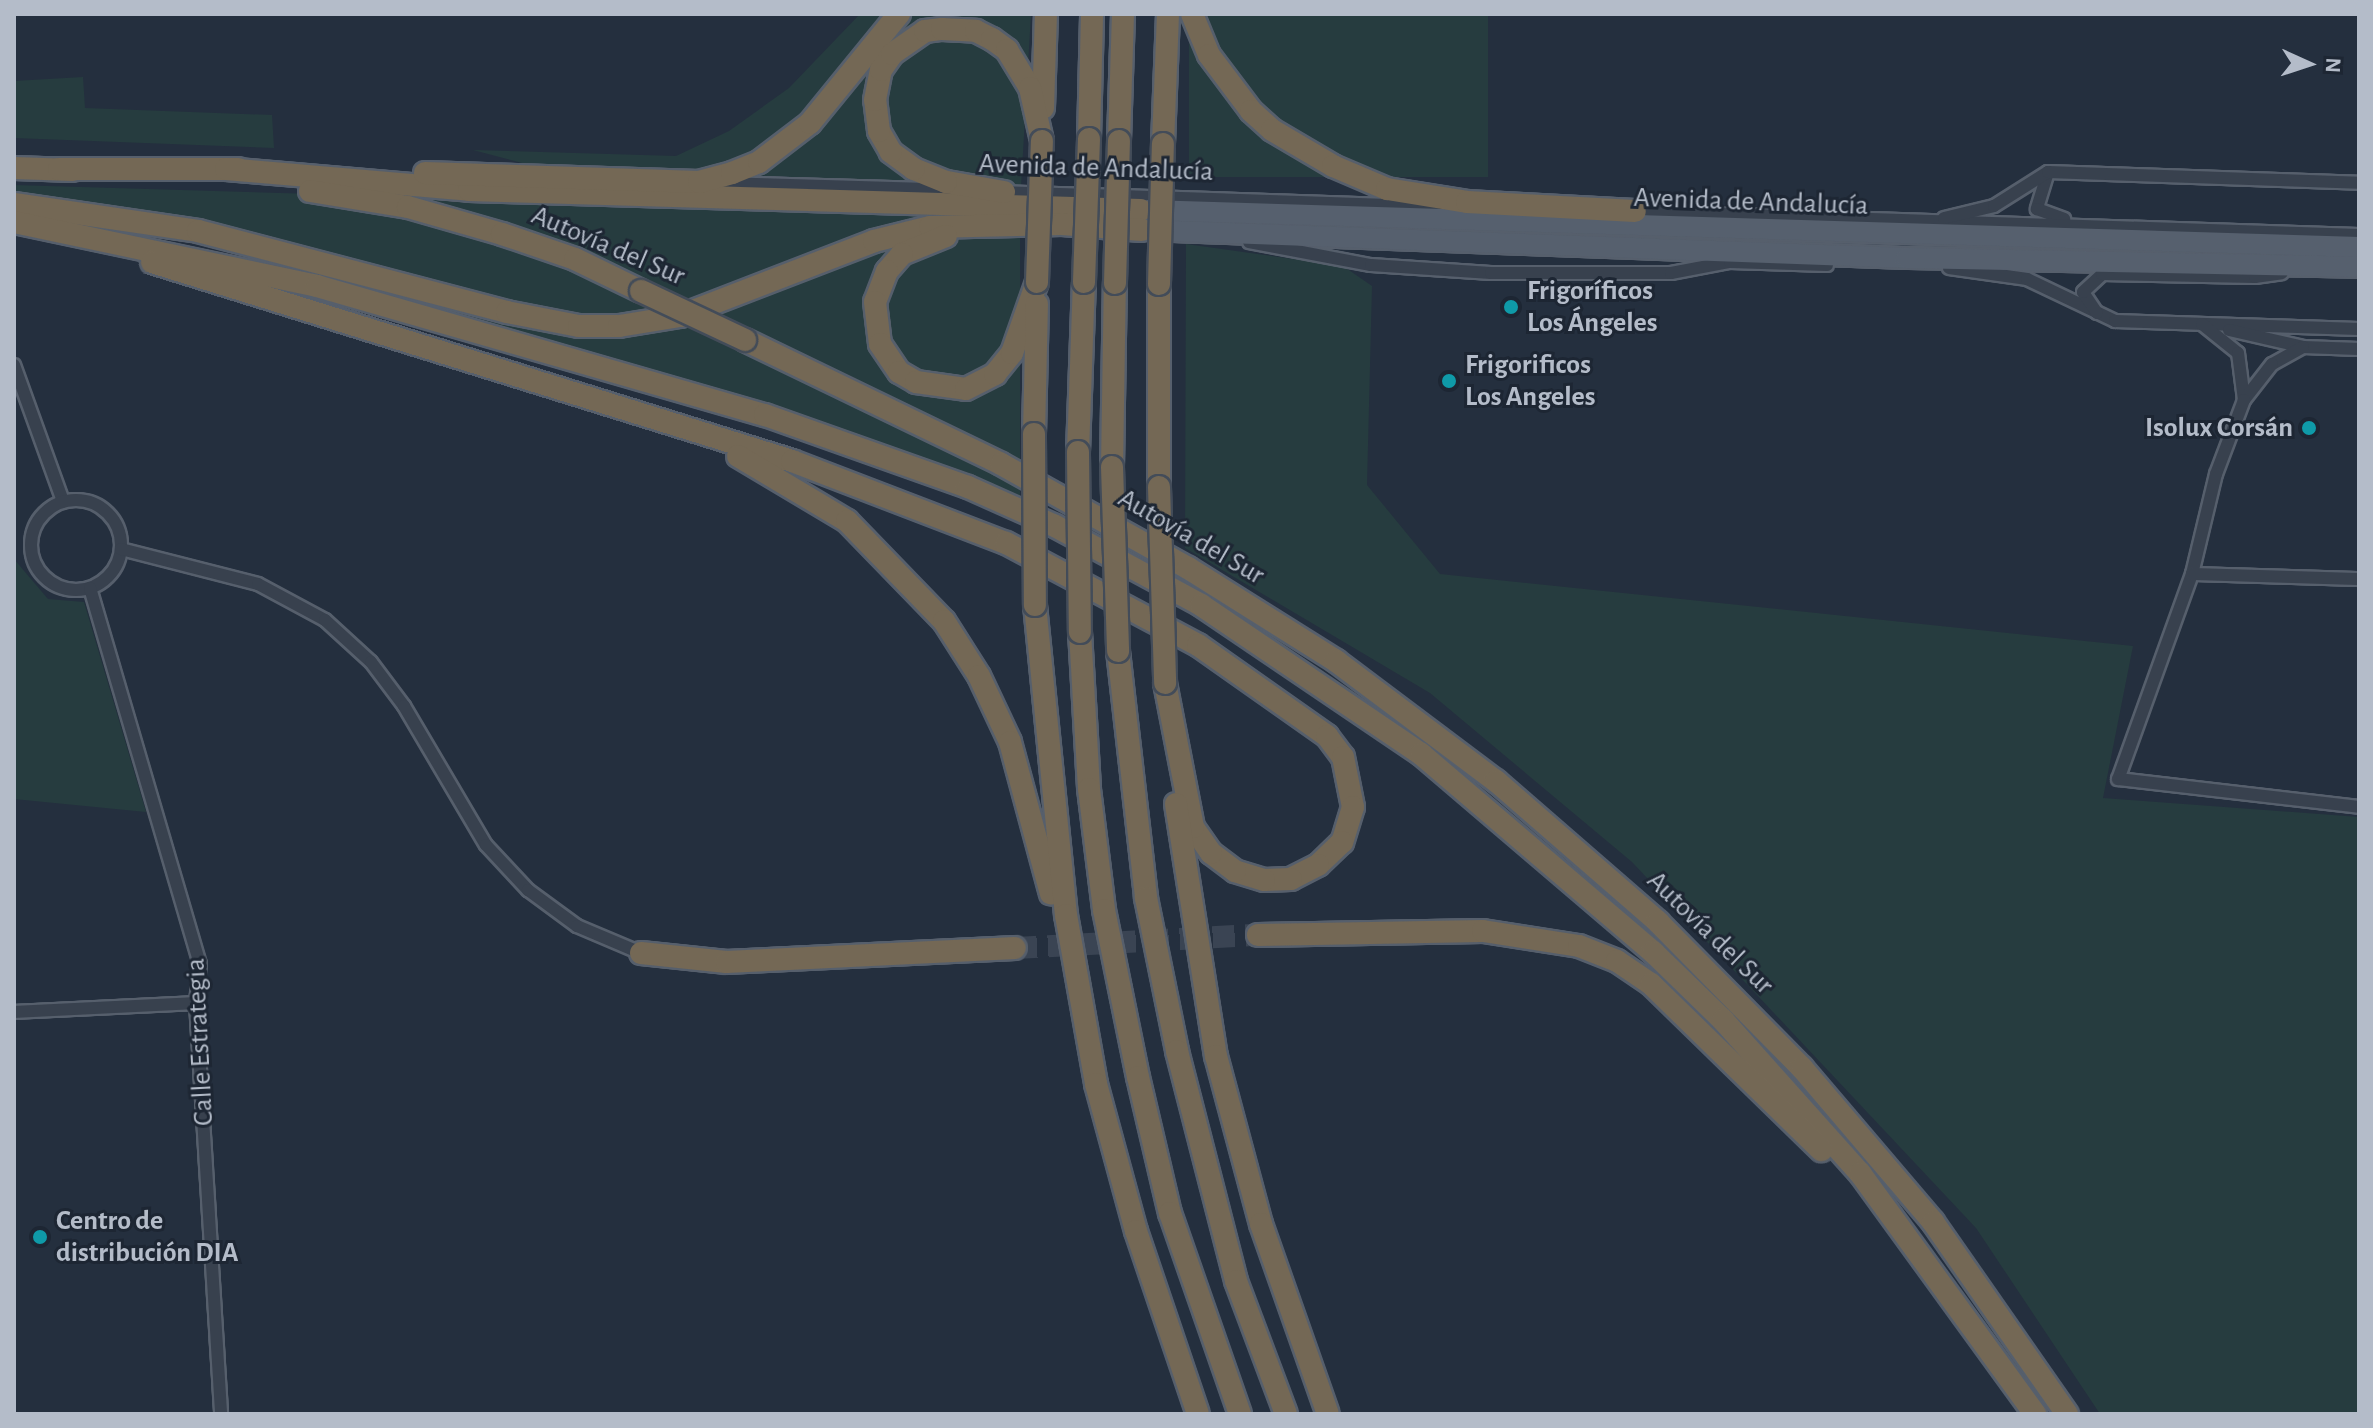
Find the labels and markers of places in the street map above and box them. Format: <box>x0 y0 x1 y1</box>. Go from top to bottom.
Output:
place label: Frigoríficos Los Ángeles <box>1527 274 1658 340</box>
marker: Frigoríficos Los Ángeles <box>1502 298 1520 316</box>
place label: Frigorificos Los Angeles <box>1465 348 1596 414</box>
marker: Frigorificos Los Angeles <box>1440 372 1458 390</box>
place label: Isolux Corsán <box>2145 411 2293 445</box>
marker: Isolux Corsán <box>2300 419 2318 437</box>
place label: Centro de distribución DIA <box>56 1204 239 1270</box>
marker: Centro de distribución DIA <box>31 1228 49 1246</box>

